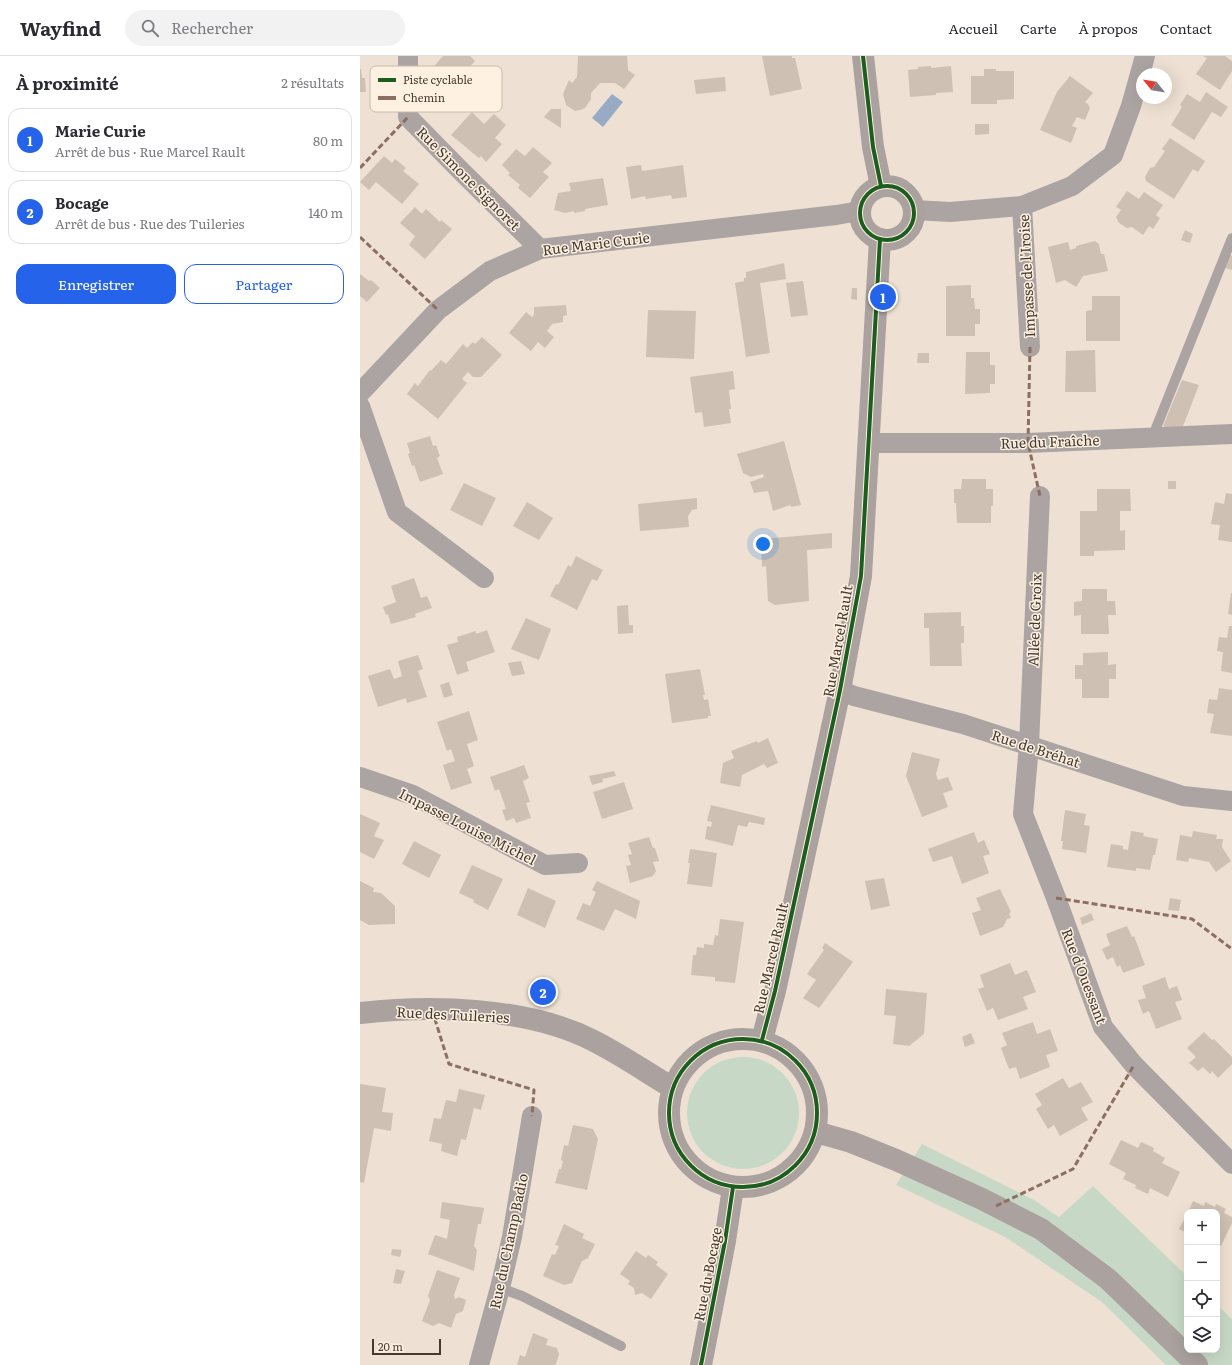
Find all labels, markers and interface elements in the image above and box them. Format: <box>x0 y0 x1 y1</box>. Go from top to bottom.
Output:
search box <box>125 10 405 46</box>
text: Wayfind <box>20 14 101 42</box>
text: Rechercher <box>171 16 253 39</box>
icon: search <box>139 17 161 39</box>
text: Accueil <box>948 18 998 38</box>
text: Carte <box>1020 18 1057 38</box>
text: À propos <box>1079 18 1138 38</box>
text: Contact <box>1160 18 1212 38</box>
legend <box>370 66 502 112</box>
north arrow <box>1136 68 1172 104</box>
text: À proximité <box>16 70 119 95</box>
text: Piste cyclable <box>403 71 473 87</box>
text: 2 résultats <box>281 73 344 92</box>
text: Chemin <box>403 89 445 105</box>
text: Marie Curie <box>55 119 146 142</box>
street label: Rue Simone Signoret <box>413 122 526 235</box>
text: 1 <box>27 131 33 150</box>
text: 80 m <box>313 131 343 150</box>
text: Arrêt de bus · Rue Marcel Rault <box>55 142 245 161</box>
text: Bocage <box>55 191 109 214</box>
text: 2 <box>27 203 33 222</box>
text: 140 m <box>308 203 343 222</box>
text: Arrêt de bus · Rue des Tuileries <box>55 214 244 233</box>
street label: Impasse de l'Iroise <box>1013 214 1039 338</box>
street label: Rue Marie Curie <box>541 226 651 260</box>
button: Enregistrer <box>16 264 176 304</box>
button: Partager <box>184 264 344 304</box>
pin: 1 <box>870 282 896 312</box>
street label: Rue du Fraîche <box>1000 429 1100 453</box>
your location <box>753 534 773 554</box>
street label: Allée de Groix <box>1022 573 1046 667</box>
street label: Rue Marcel Rault <box>817 583 857 699</box>
street label: Rue de Bréhat <box>989 724 1083 772</box>
street label: Impasse Louise Michel <box>396 783 540 869</box>
street label: Rue Marcel Rault <box>747 900 793 1016</box>
street label: Rue d'Ouessant <box>1058 925 1113 1027</box>
pin: 2 <box>530 977 556 1007</box>
street label: Rue des Tuileries <box>396 1001 510 1027</box>
street label: Rue du Champ Badio <box>484 1172 532 1310</box>
map controls <box>1184 1209 1220 1353</box>
button: + <box>1184 1209 1220 1245</box>
street label: Rue du Bocage <box>688 1225 726 1323</box>
button: − <box>1184 1245 1220 1281</box>
button: locate <box>1184 1281 1220 1317</box>
button: layers <box>1184 1317 1220 1353</box>
scale bar <box>372 1337 441 1356</box>
text: 20 m <box>378 1338 403 1354</box>

